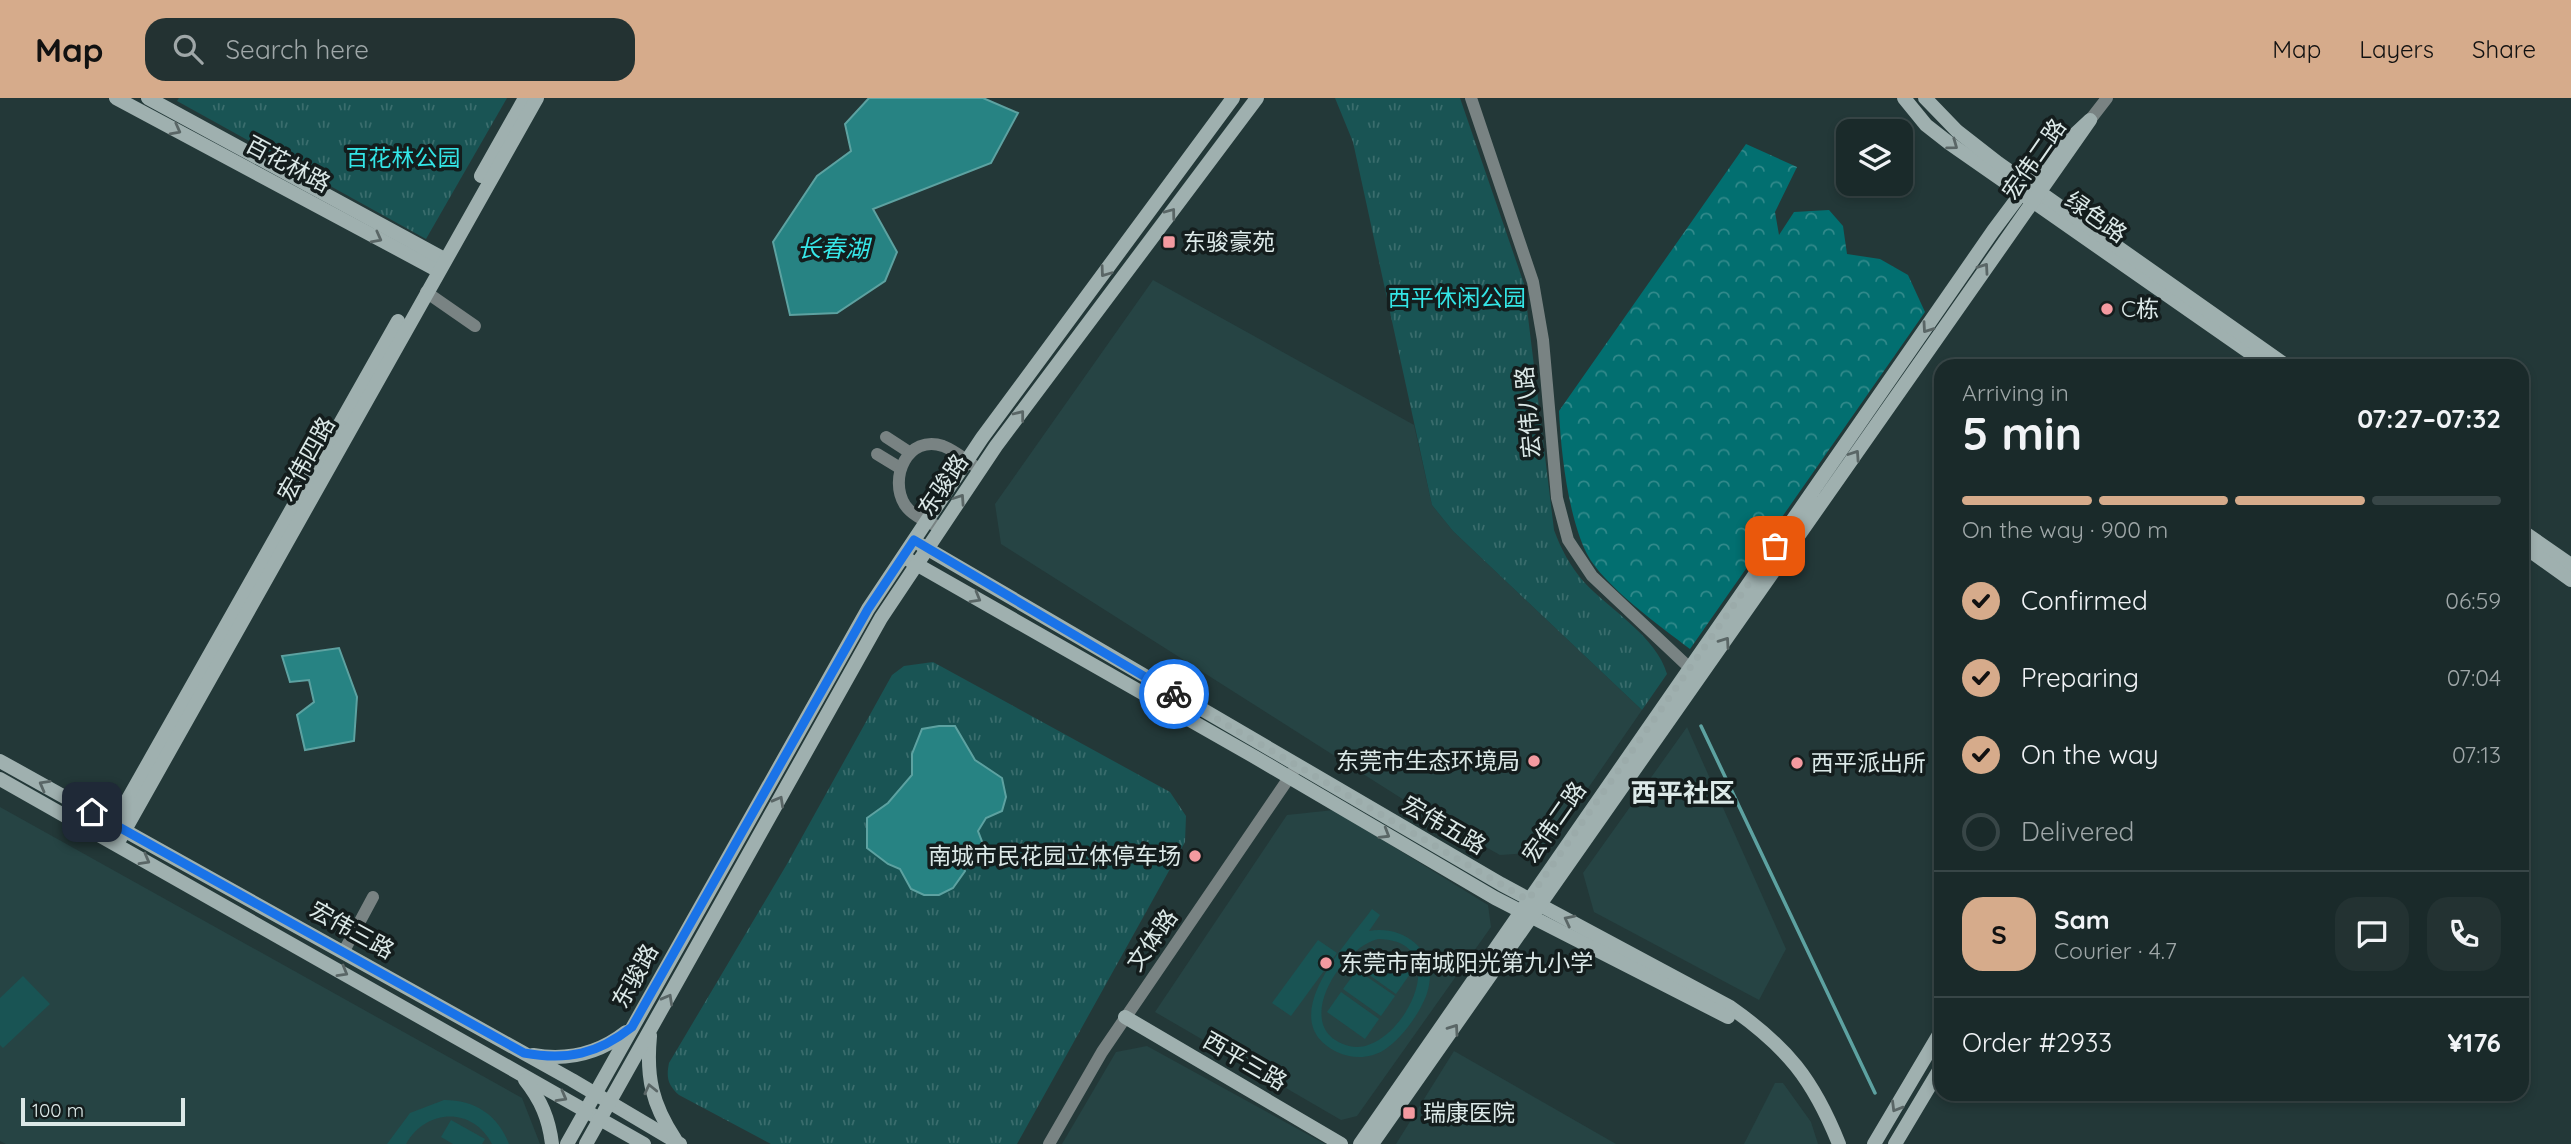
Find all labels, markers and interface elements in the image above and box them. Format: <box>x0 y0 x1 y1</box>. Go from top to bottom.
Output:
search box <box>145 18 635 81</box>
text: Map <box>35 29 103 70</box>
icon: search <box>169 30 207 68</box>
text: Search here <box>225 33 369 66</box>
text: Map <box>2272 34 2321 64</box>
text: Layers <box>2359 34 2434 64</box>
text: Share <box>2472 34 2536 64</box>
street label: 宏伟二路 <box>1995 113 2072 205</box>
map controls <box>1836 119 1913 196</box>
button: layers <box>1836 119 1913 196</box>
one-way arrow <box>169 122 181 136</box>
street label: 百花林路 <box>241 129 336 198</box>
one-way arrow <box>1945 137 1957 150</box>
park label: 百花林公园 <box>346 143 461 172</box>
street label: 绿色路 <box>2060 185 2133 248</box>
one-way arrow <box>1163 209 1175 221</box>
place label: 东骏豪苑 <box>1183 227 1275 256</box>
one-way arrow <box>370 230 382 243</box>
water label: 长春湖 <box>797 233 873 263</box>
marker: 东骏豪苑 <box>1161 234 1177 250</box>
one-way arrow <box>1976 263 1988 276</box>
one-way arrow <box>1101 264 1114 277</box>
park label: 西平休闲公园 <box>1388 283 1526 312</box>
place label: C栋 <box>2121 294 2159 323</box>
marker: C栋 <box>2099 301 2115 317</box>
one-way arrow <box>1923 320 1935 333</box>
street label: 宏伟八路 <box>1509 365 1546 459</box>
text: Arriving in <box>1962 378 2069 407</box>
text: 07:27–07:32 <box>2357 402 2501 435</box>
text: 5 min <box>1962 404 2082 462</box>
one-way arrow <box>1012 410 1025 423</box>
street label: 宏伟四路 <box>271 411 341 506</box>
street label: 东骏路 <box>911 448 974 521</box>
one-way arrow <box>1847 450 1860 463</box>
one-way arrow <box>952 494 965 507</box>
text: On the way · 900 m <box>1962 515 2168 544</box>
pin <box>1745 516 1805 576</box>
icon: bag <box>1756 527 1794 565</box>
icon: check <box>1962 582 2000 620</box>
text: Confirmed <box>2021 584 2148 617</box>
text: 06:59 <box>2445 586 2501 615</box>
one-way arrow <box>969 590 981 603</box>
one-way arrow <box>1717 637 1729 650</box>
courier <box>1139 659 1209 729</box>
icon: check <box>1962 659 2000 697</box>
text: Preparing <box>2021 661 2139 694</box>
text: 07:04 <box>2447 663 2501 692</box>
icon: bike <box>1155 675 1193 713</box>
icon: check <box>1962 736 2000 774</box>
text: On the way <box>2021 738 2159 771</box>
text: 07:13 <box>2452 740 2501 769</box>
place label: 东莞市生态环境局 <box>1336 746 1520 775</box>
place label: 西平派出所 <box>1811 748 1926 777</box>
marker: 东莞市生态环境局 <box>1526 753 1542 769</box>
marker: 西平派出所 <box>1789 755 1805 771</box>
street label: 宏伟二路 <box>1515 776 1592 868</box>
district label: 西平社区 <box>1631 776 1735 809</box>
one-way arrow <box>39 780 52 793</box>
pin <box>62 782 122 842</box>
street label: 宏伟五路 <box>1397 789 1491 860</box>
icon: home <box>73 793 111 831</box>
one-way arrow <box>771 795 784 808</box>
text: Delivered <box>2021 815 2134 848</box>
one-way arrow <box>1378 826 1391 839</box>
place label: 南城市民花园立体停车场 <box>928 841 1181 870</box>
marker: 南城市民花园立体停车场 <box>1187 848 1203 864</box>
one-way arrow <box>138 852 151 865</box>
street label: 宏伟三路 <box>305 895 400 965</box>
button: chat <box>2335 897 2409 971</box>
button: phone <box>2427 897 2501 971</box>
street label: 文体路 <box>1120 903 1183 976</box>
text: Sam <box>2054 903 2110 936</box>
one-way arrow <box>1564 915 1576 929</box>
text: S <box>1991 918 2007 951</box>
text: Courier · 4.7 <box>2054 936 2177 965</box>
street label: 东骏路 <box>605 939 664 1013</box>
place label: 东莞市南城阳光第九小学 <box>1340 948 1593 977</box>
marker: 东莞市南城阳光第九小学 <box>1318 955 1334 971</box>
one-way arrow <box>336 964 349 977</box>
one-way arrow <box>660 994 673 1006</box>
one-way arrow <box>1446 1024 1459 1037</box>
street label: 西平三路 <box>1198 1025 1292 1096</box>
text: Order #2933 <box>1962 1026 2112 1059</box>
text: ¥176 <box>2448 1026 2501 1059</box>
one-way arrow <box>644 1084 659 1096</box>
one-way arrow <box>555 1089 567 1102</box>
scale bar <box>21 1095 186 1127</box>
text: 100 m <box>32 1098 84 1122</box>
place label: 瑞康医院 <box>1423 1098 1515 1127</box>
one-way arrow <box>1891 1100 1904 1113</box>
marker: 瑞康医院 <box>1401 1105 1417 1121</box>

